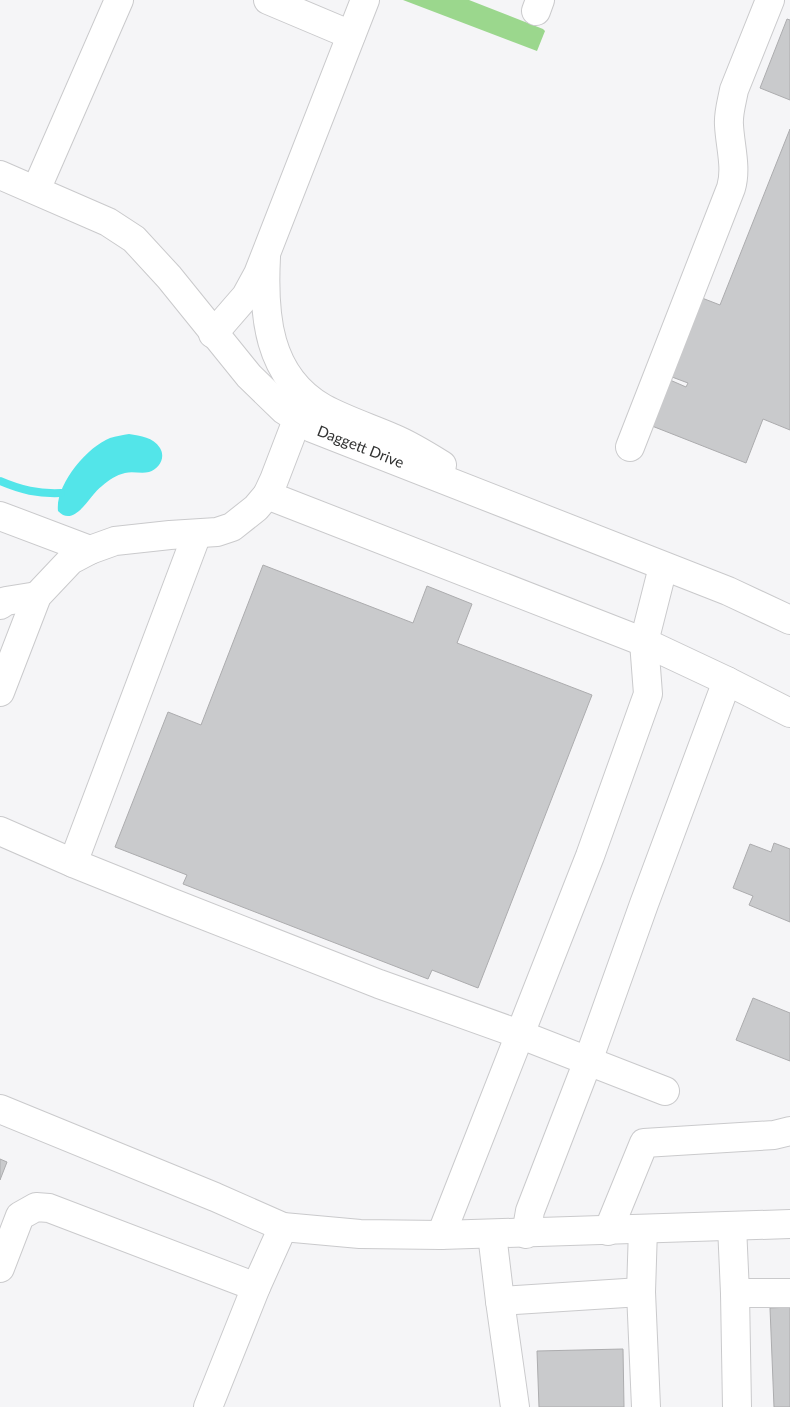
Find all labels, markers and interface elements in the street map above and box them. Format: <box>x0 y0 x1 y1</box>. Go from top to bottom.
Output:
street label: Daggett Drive <box>315 421 407 471</box>

